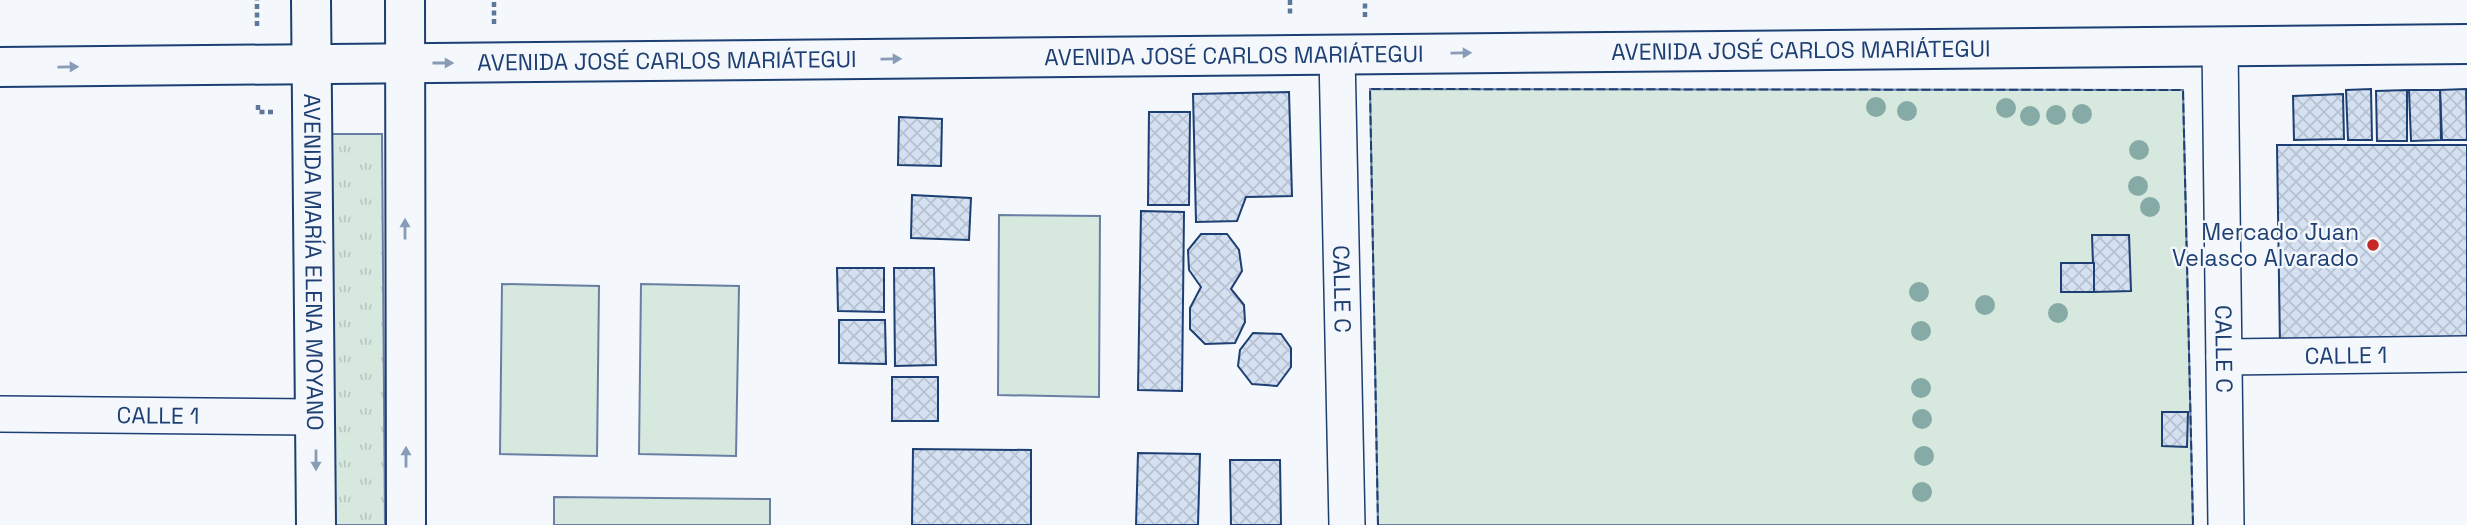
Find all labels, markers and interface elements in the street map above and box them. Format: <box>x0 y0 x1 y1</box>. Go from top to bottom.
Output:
street label: AVENIDA JOSÉ CARLOS MARIÁTEGUI <box>1611 33 1991 67</box>
street label: AVENIDA JOSÉ CARLOS MARIÁTEGUI <box>1044 39 1424 72</box>
street label: AVENIDA JOSÉ CARLOS MARIÁTEGUI <box>477 44 857 78</box>
one-way arrow <box>1450 48 1472 59</box>
one-way arrow <box>880 53 902 65</box>
one-way arrow <box>432 57 454 69</box>
one-way arrow <box>57 61 79 73</box>
street label: AVENIDA MARÍA ELENA MOYANO <box>297 93 330 431</box>
place label: Mercado Juan Velasco Alvarado <box>2172 217 2359 273</box>
one-way arrow <box>399 218 411 240</box>
marker: Mercado Juan Velasco Alvarado <box>2365 237 2381 253</box>
street label: CALLE C <box>1326 245 1358 333</box>
street label: CALLE C <box>2208 305 2239 393</box>
street label: CALLE 1 <box>2304 340 2388 371</box>
street label: CALLE 1 <box>116 400 200 431</box>
one-way arrow <box>400 446 412 468</box>
one-way arrow <box>310 449 322 471</box>

